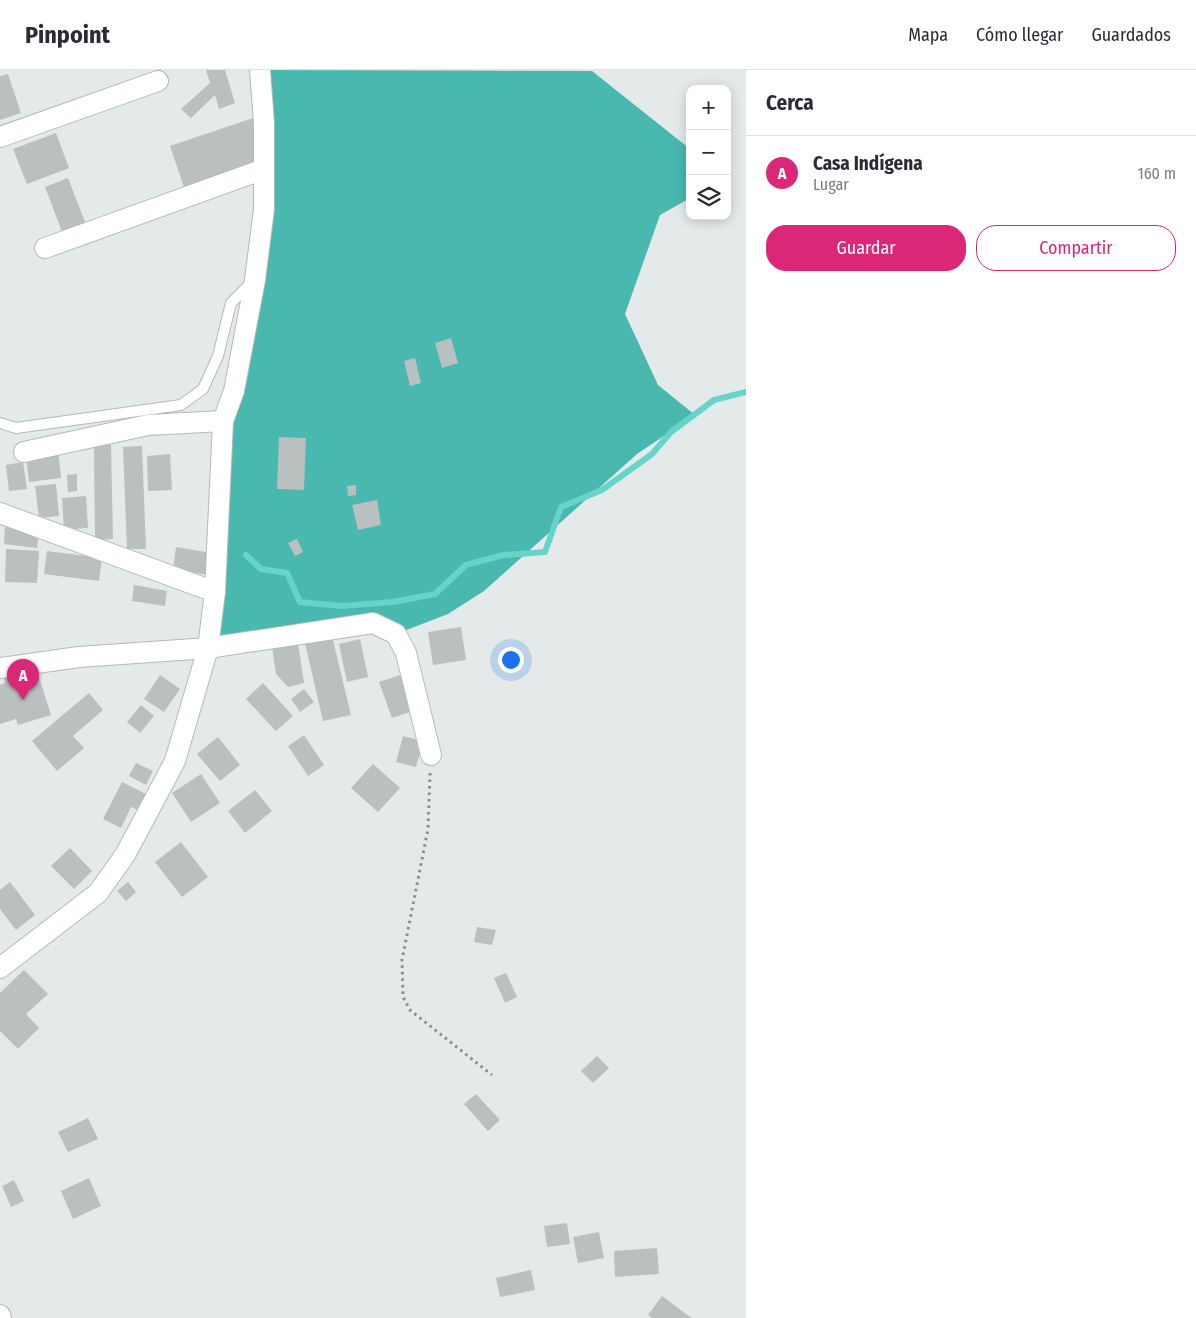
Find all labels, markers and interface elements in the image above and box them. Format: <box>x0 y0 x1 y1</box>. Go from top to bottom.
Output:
text: Pinpoint <box>25 21 110 49</box>
text: Mapa <box>908 24 948 46</box>
text: Cómo llegar <box>976 24 1063 46</box>
text: Guardados <box>1091 24 1171 46</box>
map controls <box>686 85 731 220</box>
button: + <box>686 85 731 130</box>
text: Cerca <box>766 90 814 116</box>
button: − <box>686 130 731 175</box>
text: Casa Indígena <box>813 152 923 175</box>
text: A <box>778 164 786 183</box>
text: 160 m <box>1137 164 1176 183</box>
button: layers <box>686 175 731 220</box>
text: Lugar <box>813 175 849 194</box>
button: Guardar <box>766 225 966 271</box>
button: Compartir <box>976 225 1176 271</box>
your location <box>498 647 524 673</box>
pin: A <box>7 659 39 700</box>

